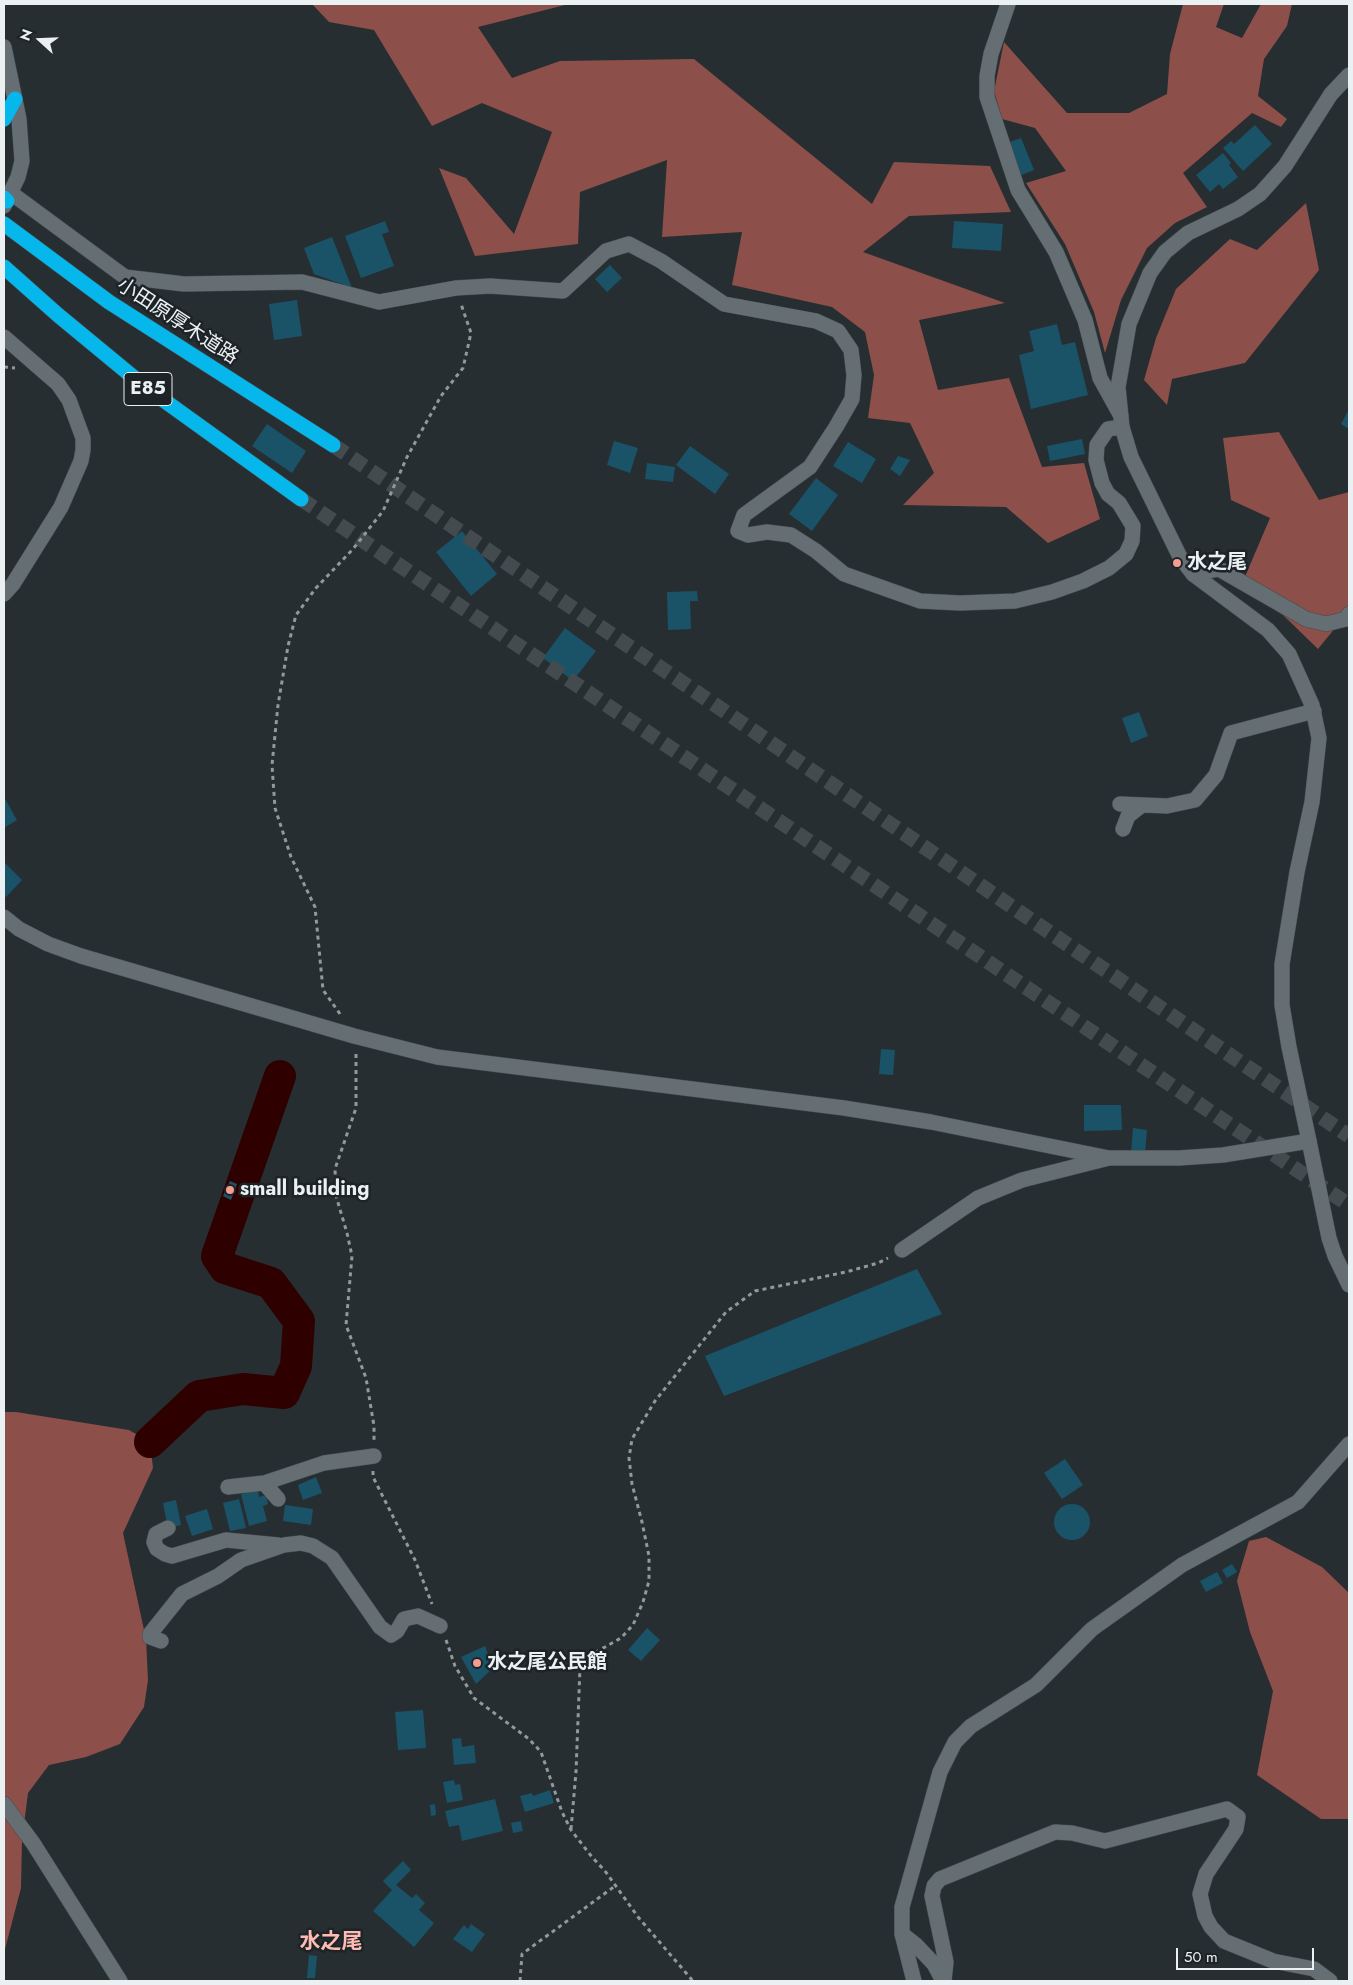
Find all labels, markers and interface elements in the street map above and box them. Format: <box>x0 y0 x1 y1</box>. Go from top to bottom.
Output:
north arrow <box>15 15 65 65</box>
text: N <box>15 26 37 44</box>
street label: 小田原厚木道路 <box>112 274 242 370</box>
road number: E85 <box>124 372 172 406</box>
place label: 水之尾 <box>1187 551 1247 575</box>
marker: 水之尾 <box>1171 557 1183 569</box>
place label: small building <box>240 1178 369 1202</box>
marker: small building <box>224 1184 236 1196</box>
place label: 水之尾公民館 <box>487 1651 607 1675</box>
marker: 水之尾公民館 <box>471 1657 483 1669</box>
district label: 水之尾 <box>300 1930 362 1956</box>
scale bar <box>1178 1938 1316 1970</box>
text: 50 m <box>1184 1946 1218 1968</box>

